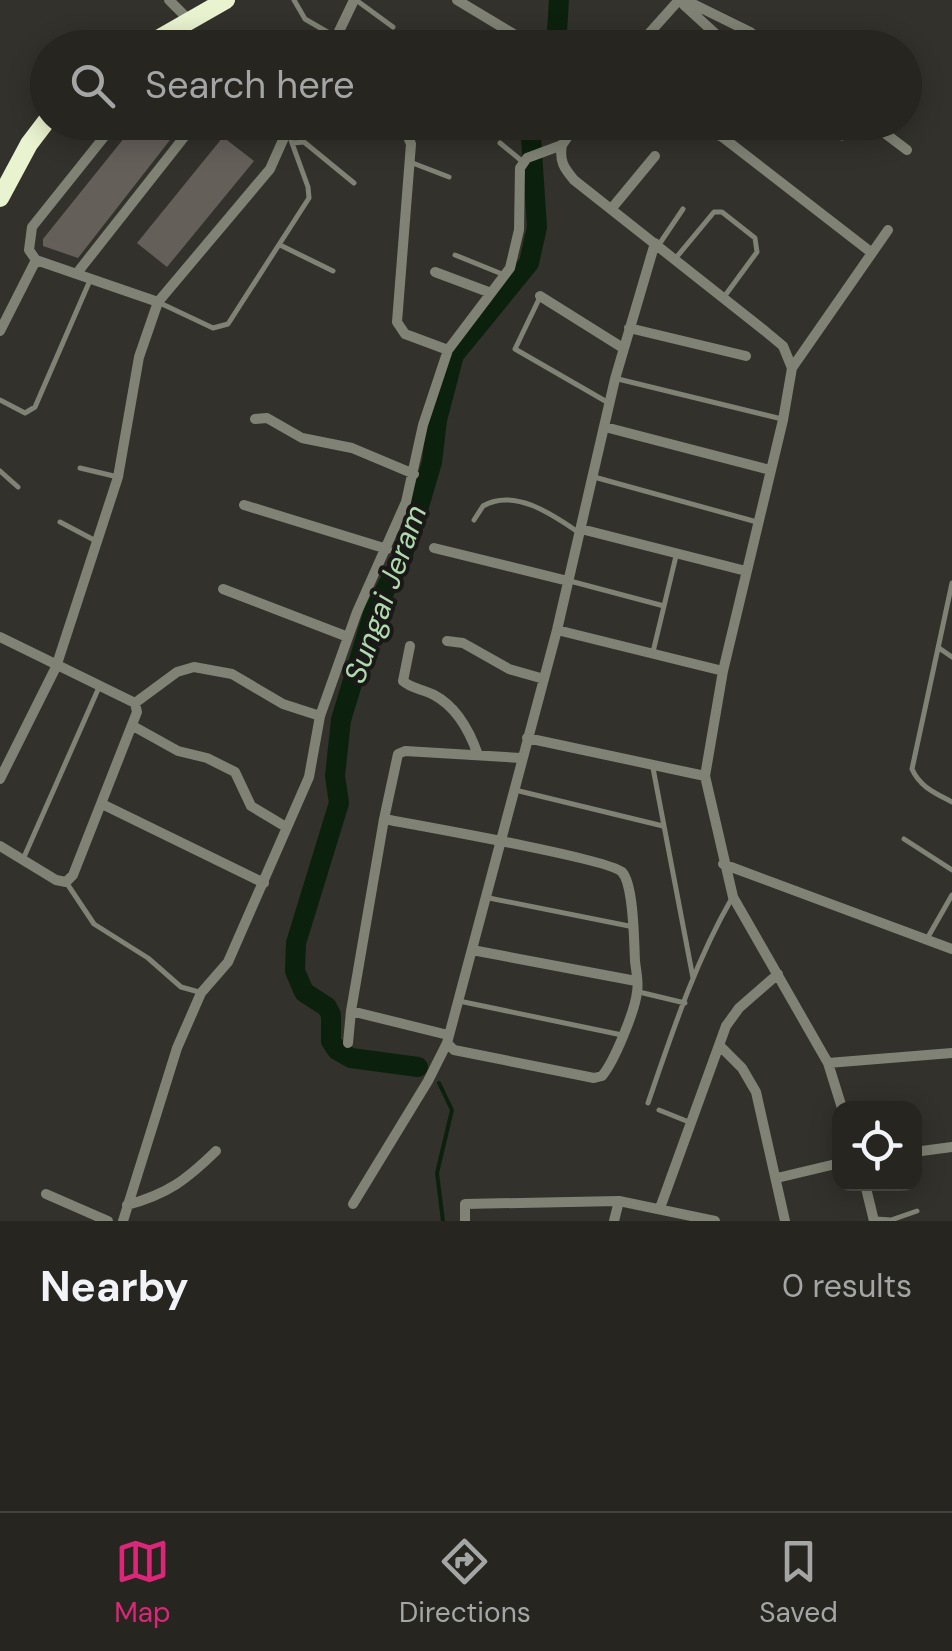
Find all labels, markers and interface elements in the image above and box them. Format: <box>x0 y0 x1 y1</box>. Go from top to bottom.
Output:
search box <box>30 30 922 140</box>
icon: search <box>65 58 120 113</box>
text: Search here <box>145 60 355 110</box>
water label: Sungai Jeram <box>335 500 435 688</box>
map controls <box>832 1101 922 1191</box>
button: locate <box>832 1101 922 1191</box>
text: Nearby <box>40 1259 189 1314</box>
text: 0 results <box>782 1265 912 1307</box>
tab: Map <box>114 1534 171 1631</box>
tab: Directions <box>399 1534 531 1631</box>
tab: Saved <box>759 1534 838 1631</box>

